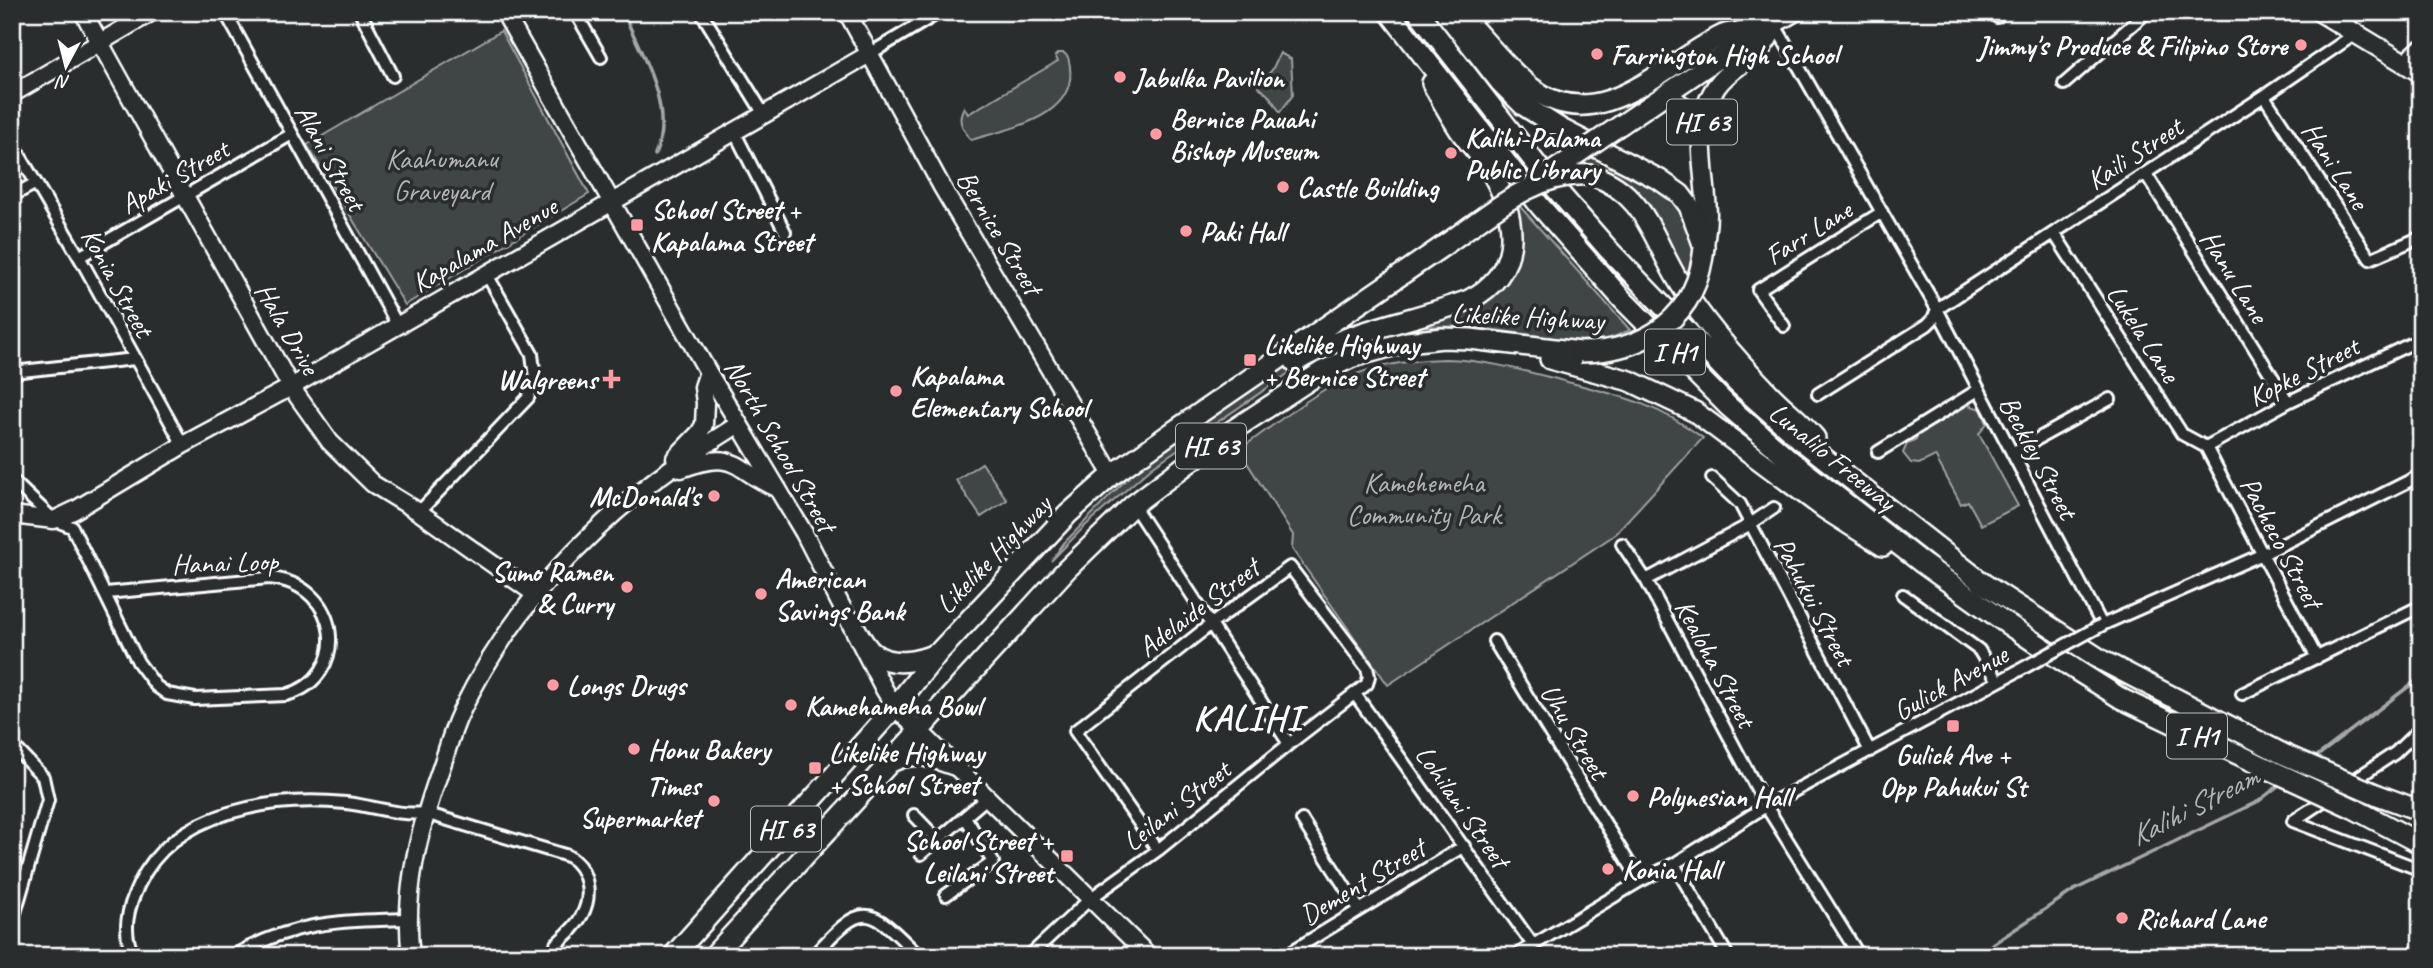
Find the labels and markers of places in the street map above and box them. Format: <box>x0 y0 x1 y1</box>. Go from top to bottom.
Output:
place label: Jimmy's Produce & Filipino Store <box>1976 28 2290 63</box>
place label: Farrington High School <box>1611 37 1843 72</box>
marker: Jimmy's Produce & Filipino Store <box>2293 37 2309 53</box>
marker: Farrington High School <box>1589 46 1605 62</box>
place label: Jabulka Pavilion <box>1132 60 1286 95</box>
marker: Jabulka Pavilion <box>1112 69 1128 85</box>
place label: Bernice Pauahi Bishop Museum <box>1170 101 1320 168</box>
place label: Kalihi-Pālama Public Library <box>1465 120 1603 187</box>
marker: Bernice Pauahi Bishop Museum <box>1148 126 1164 142</box>
marker: Kalihi-Pālama Public Library <box>1443 145 1459 161</box>
place label: Castle Building <box>1297 170 1440 205</box>
marker: Castle Building <box>1275 179 1291 195</box>
place label: School Street + Kapalama Street <box>651 192 817 259</box>
place label: Paki Hall <box>1200 214 1290 249</box>
marker: School Street + Kapalama Street <box>629 217 645 233</box>
marker: Paki Hall <box>1178 223 1194 239</box>
place label: Likelike Highway + Bernice Street <box>1264 327 1429 394</box>
marker: Likelike Highway + Bernice Street <box>1242 352 1258 368</box>
place label: Kapalama Elementary School <box>910 358 1093 425</box>
place label: Walgreens <box>498 362 600 397</box>
marker: Walgreens <box>603 371 619 387</box>
marker: Kapalama Elementary School <box>888 383 904 399</box>
place label: McDonald's <box>589 479 703 514</box>
marker: McDonald's <box>706 488 722 504</box>
place label: Sumo Ramen & Curry <box>491 554 616 621</box>
place label: American Savings Bank <box>775 561 907 628</box>
marker: Sumo Ramen & Curry <box>619 579 635 595</box>
marker: American Savings Bank <box>753 586 769 602</box>
place label: Longs Drugs <box>567 668 689 703</box>
marker: Longs Drugs <box>545 677 561 693</box>
place label: Kamehameha Bowl <box>805 688 987 723</box>
marker: Kamehameha Bowl <box>783 697 799 713</box>
marker: Gulick Ave + Opp Pahukui St <box>1945 718 1961 734</box>
place label: Honu Bakery <box>648 732 772 767</box>
place label: Likelike Highway + School Street <box>829 735 987 802</box>
place label: Gulick Ave + Opp Pahukui St <box>1880 737 2030 804</box>
marker: Honu Bakery <box>626 741 642 757</box>
marker: Likelike Highway + School Street <box>807 760 823 776</box>
place label: Times Supermarket <box>579 768 705 835</box>
place label: Polynesian Hall <box>1647 779 1797 815</box>
marker: Polynesian Hall <box>1625 788 1641 804</box>
marker: Times Supermarket <box>706 793 722 809</box>
place label: School Street + Leilani Street <box>904 823 1057 890</box>
marker: School Street + Leilani Street <box>1059 848 1075 864</box>
place label: Konia Hall <box>1622 852 1725 887</box>
marker: Konia Hall <box>1600 861 1616 877</box>
place label: Richard Lane <box>2136 901 2268 936</box>
marker: Richard Lane <box>2114 910 2130 926</box>

